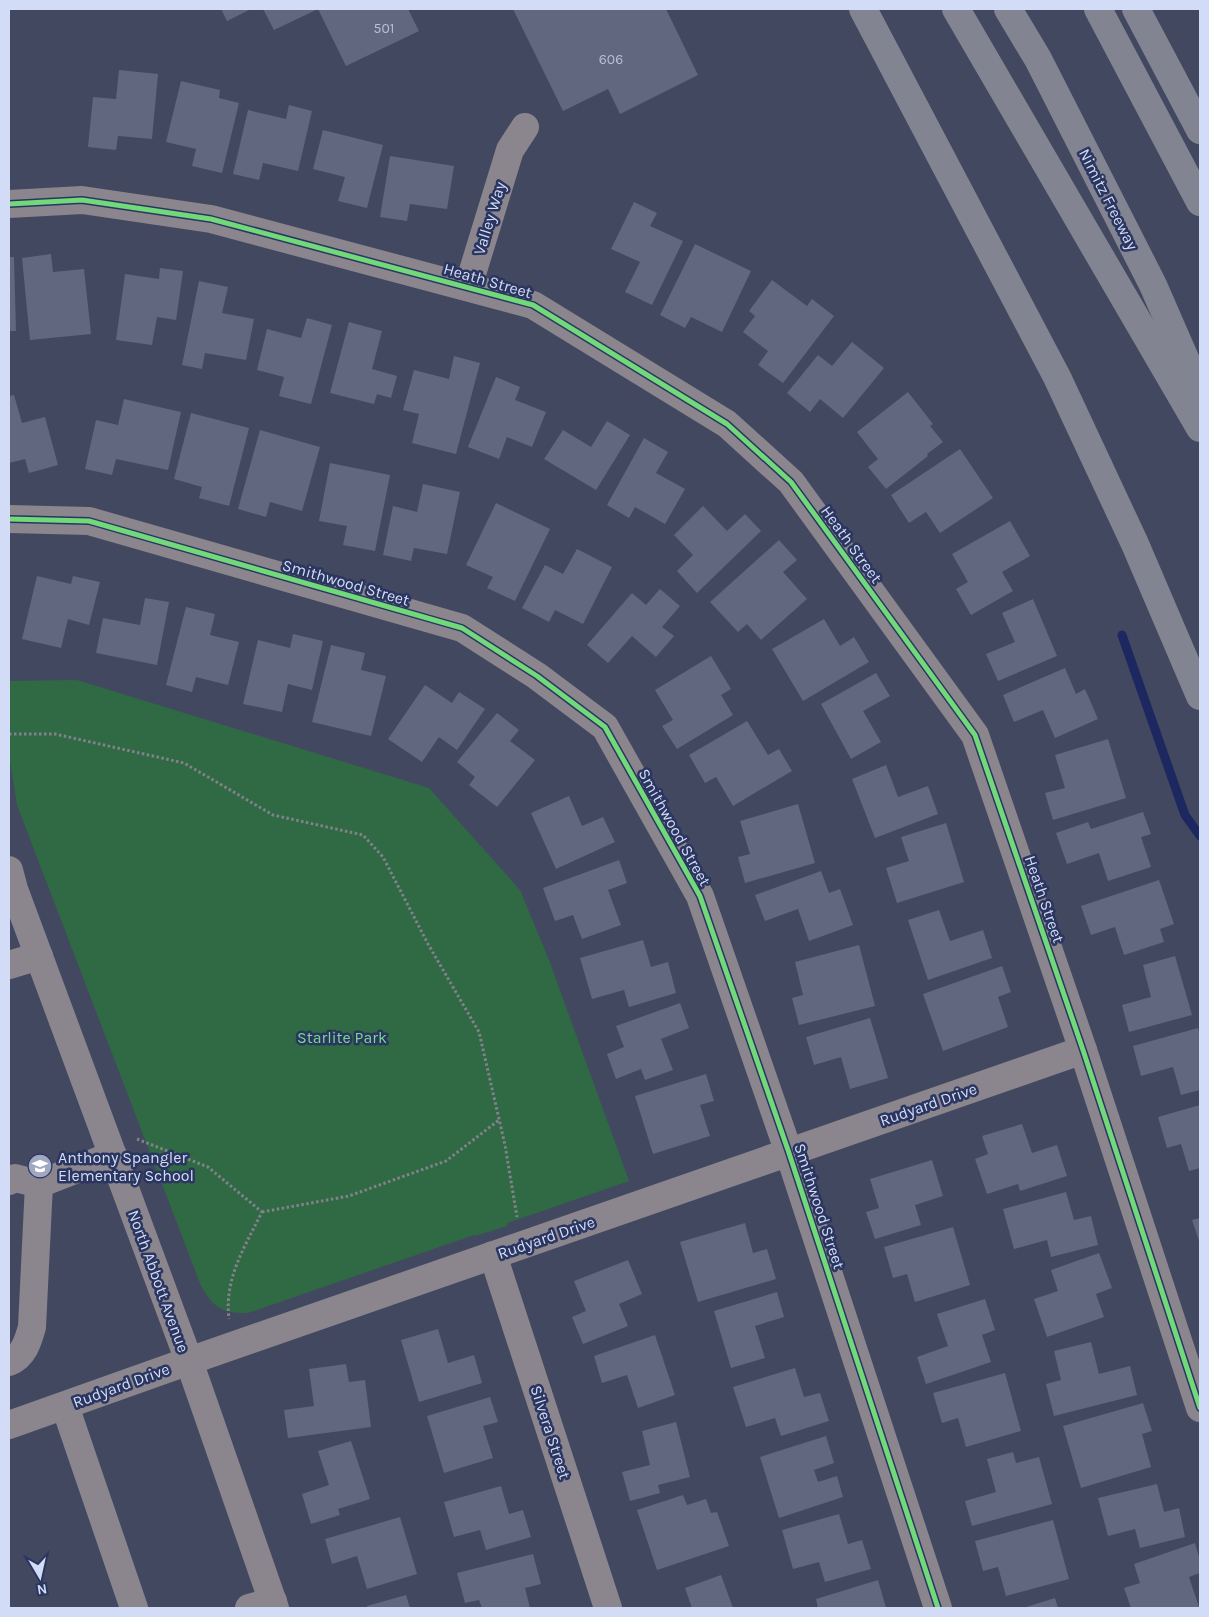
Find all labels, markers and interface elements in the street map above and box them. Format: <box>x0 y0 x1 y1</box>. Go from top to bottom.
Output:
house number: 501 <box>374 20 394 37</box>
house number: 606 <box>599 51 623 68</box>
street label: Nimitz Freeway <box>1075 145 1143 254</box>
street label: Valley Way <box>469 179 510 257</box>
street label: Heath Street <box>441 259 534 302</box>
street label: Heath Street <box>817 502 886 587</box>
street label: Smithwood Street <box>280 555 412 610</box>
street label: Smithwood Street <box>634 765 715 889</box>
street label: Heath Street <box>1021 853 1068 945</box>
park label: Starlite Park <box>297 1028 387 1047</box>
street label: Rudyard Drive <box>877 1079 979 1130</box>
street label: Smithwood Street <box>790 1141 849 1272</box>
place label: Anthony Spangler Elementary School <box>58 1148 194 1185</box>
school or university icon: Anthony Spangler Elementary School <box>27 1153 53 1179</box>
street label: North Abbott Avenue <box>124 1207 193 1355</box>
street label: Rudyard Drive <box>495 1212 597 1263</box>
street label: Rudyard Drive <box>70 1359 172 1412</box>
street label: Silvera Street <box>526 1383 575 1481</box>
north arrow <box>15 1552 65 1602</box>
text: N <box>36 1580 48 1599</box>

